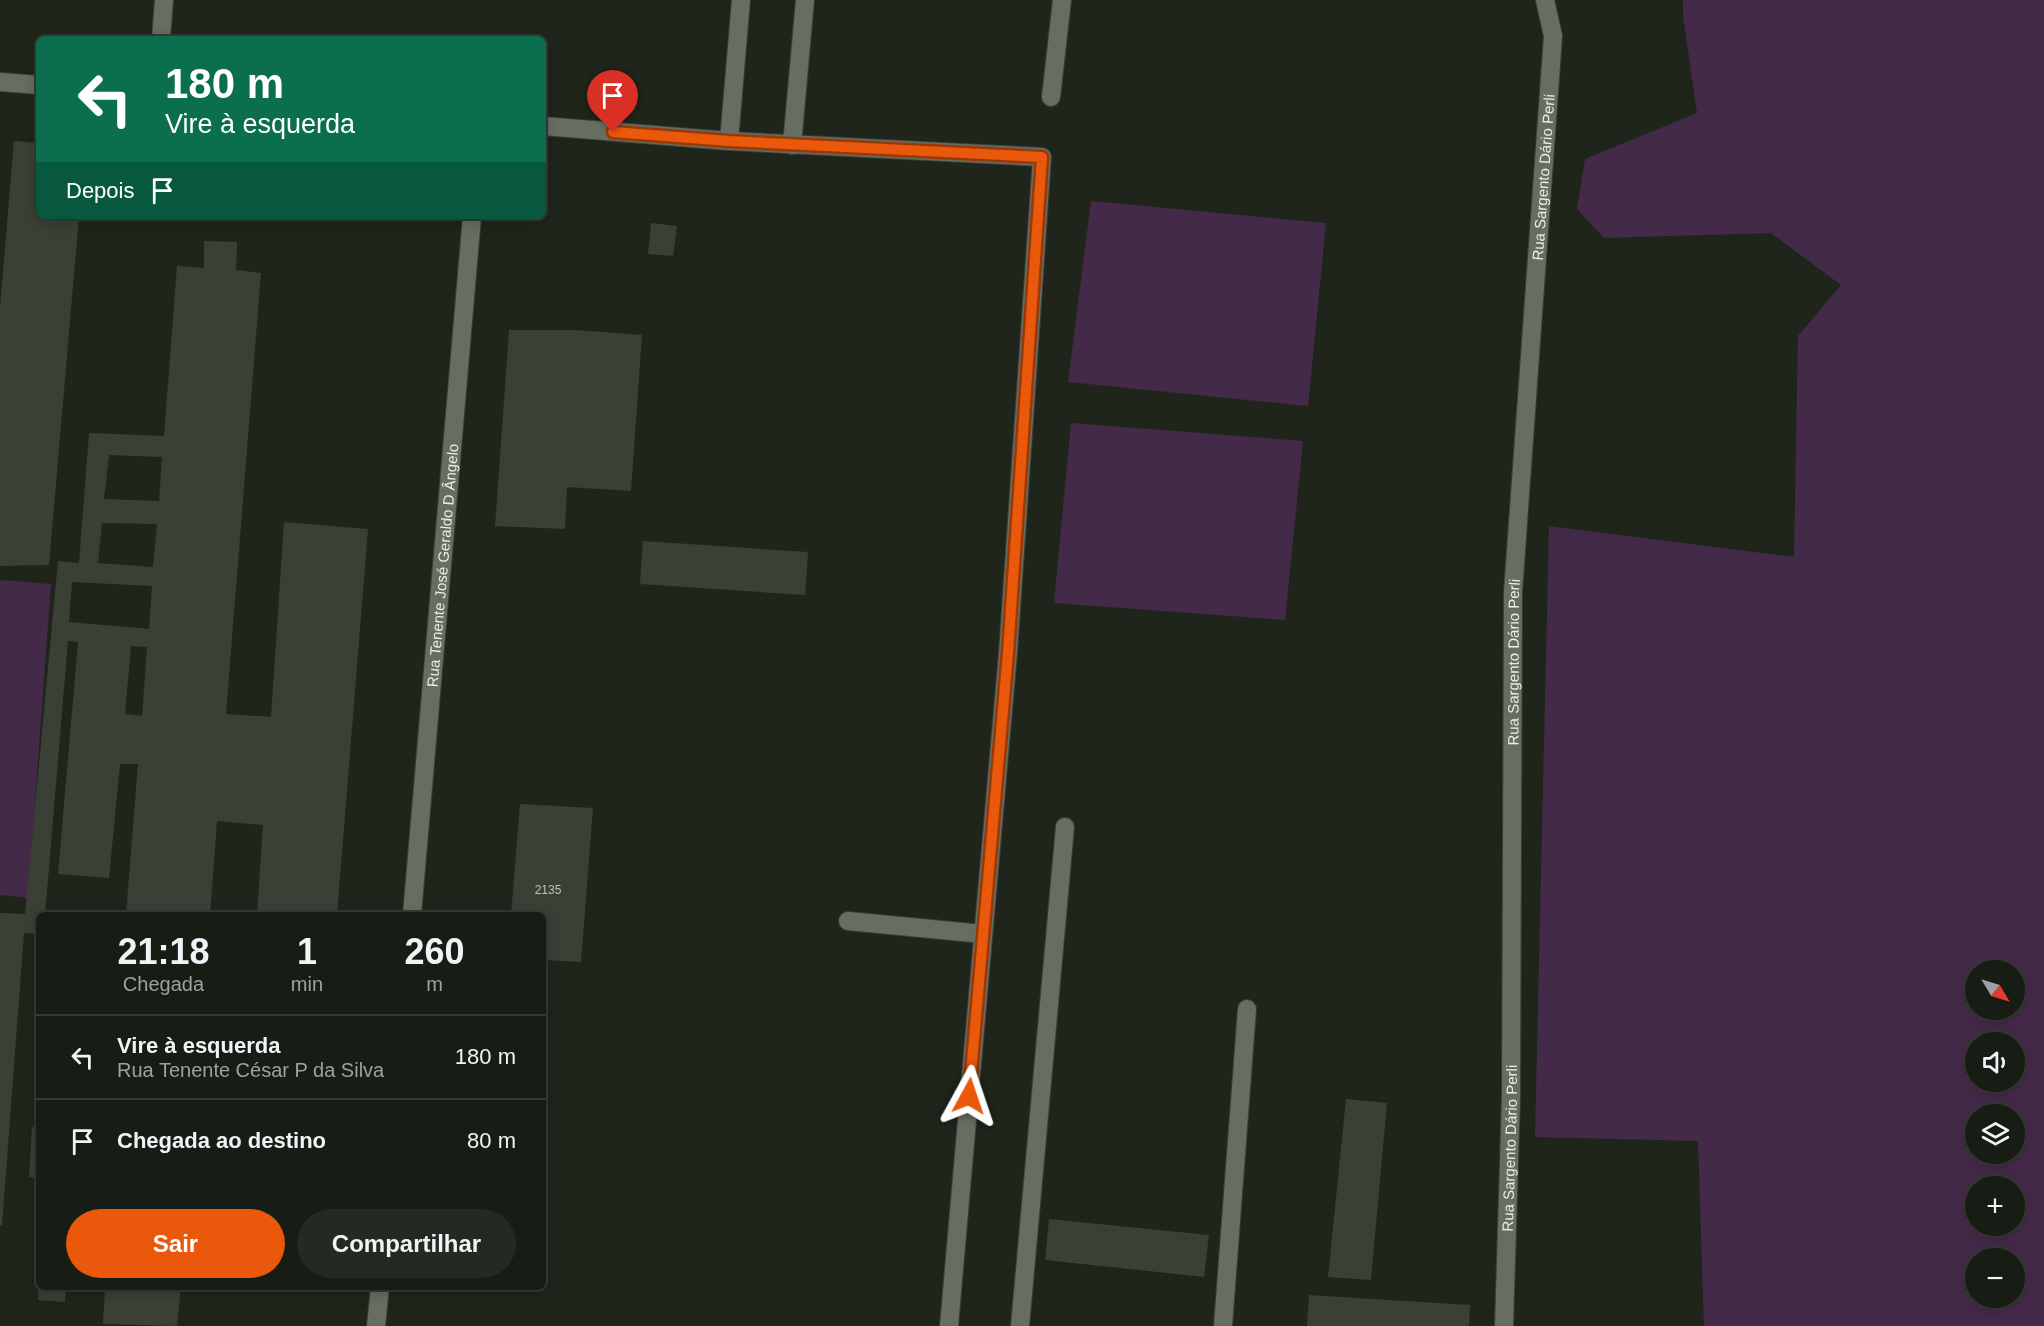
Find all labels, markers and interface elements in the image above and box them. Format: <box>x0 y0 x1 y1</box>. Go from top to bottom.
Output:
icon: left <box>66 60 144 138</box>
text: 180 m <box>165 60 284 107</box>
pin <box>587 70 638 132</box>
icon: arrive <box>596 79 629 112</box>
street label: Rua Sargento Dário Perli <box>1528 93 1557 261</box>
text: Vire à esquerda <box>165 109 355 139</box>
icon: arrive <box>146 174 179 207</box>
text: Depois <box>66 178 134 203</box>
street label: Rua Tenente José Geraldo D Ângelo <box>423 443 461 688</box>
street label: Rua Sargento Dário Perli <box>1504 578 1522 746</box>
house number: 2135 <box>535 883 562 897</box>
text: 21:18 <box>117 931 209 972</box>
text: 1 <box>297 931 317 972</box>
text: 260 <box>404 931 465 972</box>
north arrow <box>1965 960 2025 1020</box>
map controls <box>1965 960 2025 1308</box>
text: Chegada <box>123 973 204 995</box>
text: min <box>291 973 323 995</box>
text: m <box>426 973 443 995</box>
button: sound <box>1965 1032 2025 1092</box>
text: Vire à esquerda <box>117 1033 280 1058</box>
icon: left <box>66 1041 99 1074</box>
text: 180 m <box>455 1044 516 1069</box>
text: Rua Tenente César P da Silva <box>117 1059 384 1081</box>
position arrow <box>937 1064 1001 1128</box>
street label: Rua Sargento Dário Perli <box>1498 1065 1520 1232</box>
button: layers <box>1965 1104 2025 1164</box>
icon: arrive <box>66 1125 99 1158</box>
text: Chegada ao destino <box>117 1128 326 1153</box>
text: 80 m <box>467 1128 516 1153</box>
button: + <box>1965 1176 2025 1236</box>
button: Sair <box>66 1209 285 1278</box>
button: Compartilhar <box>297 1209 516 1278</box>
button: − <box>1965 1248 2025 1308</box>

